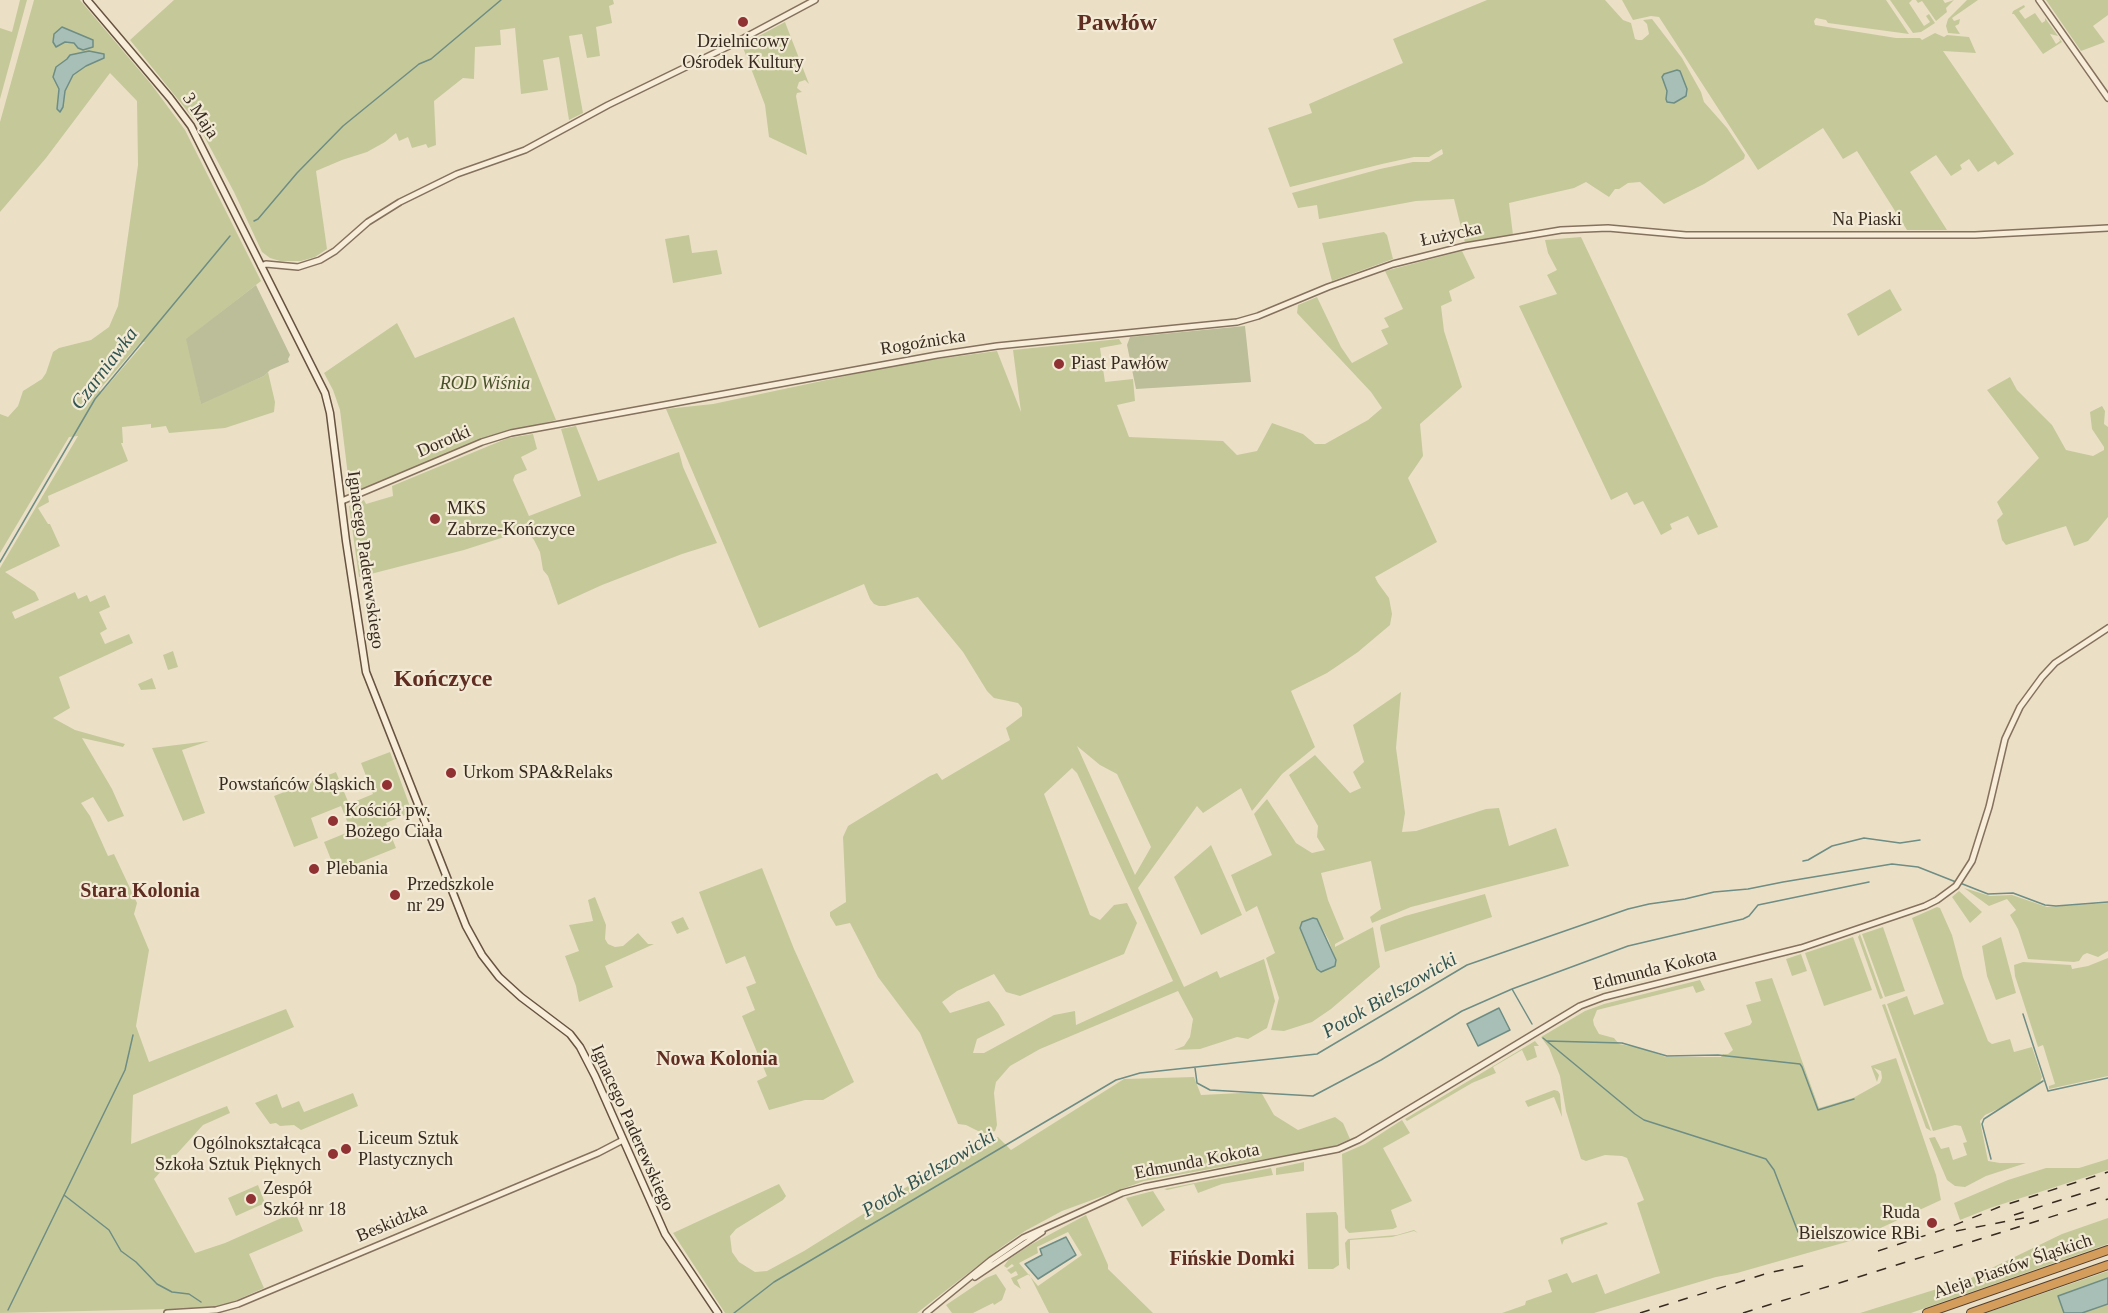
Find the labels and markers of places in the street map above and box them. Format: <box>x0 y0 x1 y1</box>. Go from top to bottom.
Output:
marker: Dzielnicowy Ośrodek Kultury <box>736 15 750 29</box>
place label: Dzielnicowy Ośrodek Kultury <box>682 31 804 74</box>
place label: Piast Pawłów <box>1071 353 1169 375</box>
marker: Piast Pawłów <box>1052 357 1066 371</box>
place label: MKS Zabrze-Kończyce <box>447 498 575 540</box>
marker: MKS Zabrze-Kończyce <box>428 512 442 526</box>
place label: Urkom SPA&Relaks <box>463 762 613 784</box>
marker: Urkom SPA&Relaks <box>444 766 458 780</box>
place label: Powstańców Śląskich <box>219 774 375 796</box>
marker: Powstańców Śląskich <box>380 778 394 792</box>
place label: Kościół pw. Bożego Ciała <box>345 800 442 842</box>
marker: Kościół pw. Bożego Ciała <box>326 814 340 828</box>
place label: Plebania <box>326 858 388 880</box>
marker: Plebania <box>307 862 321 876</box>
place label: Przedszkole nr 29 <box>407 874 494 916</box>
marker: Przedszkole nr 29 <box>388 888 402 902</box>
place label: Liceum Sztuk Plastycznych <box>358 1128 458 1170</box>
place label: Ogólnokształcąca Szkoła Sztuk Pięknych <box>155 1133 321 1176</box>
marker: Liceum Sztuk Plastycznych <box>339 1142 353 1156</box>
marker: Ogólnokształcąca Szkoła Sztuk Pięknych <box>326 1147 340 1161</box>
place label: Zespół Szkół nr 18 <box>263 1178 346 1220</box>
marker: Zespół Szkół nr 18 <box>244 1192 258 1206</box>
place label: Ruda Bielszowice RBi <box>1799 1202 1920 1244</box>
marker: Ruda Bielszowice RBi <box>1925 1216 1939 1230</box>

